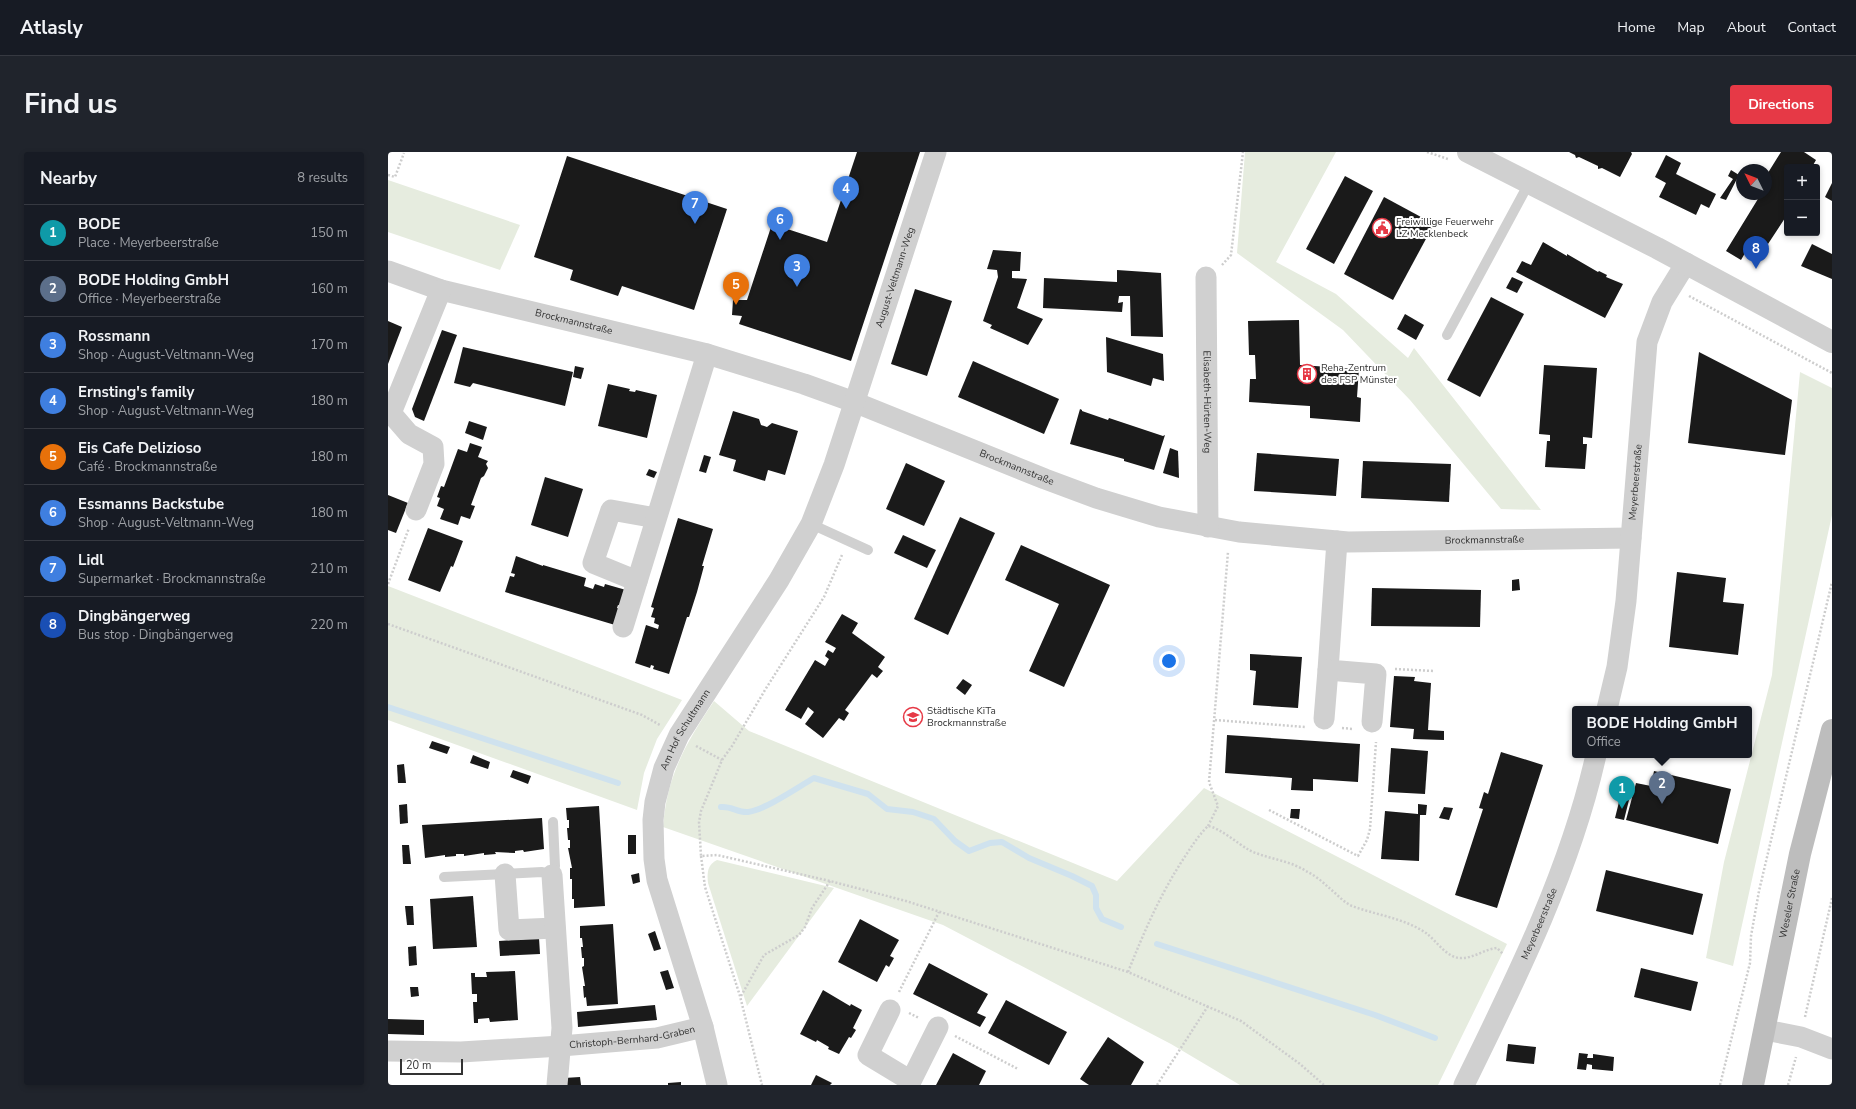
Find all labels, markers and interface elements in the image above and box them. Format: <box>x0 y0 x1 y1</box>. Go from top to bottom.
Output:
text: Atlasly <box>20 15 83 41</box>
text: Home <box>1617 18 1655 37</box>
text: Map <box>1677 18 1705 37</box>
text: About <box>1727 18 1766 37</box>
text: Contact <box>1788 18 1836 37</box>
text: Find us <box>24 85 118 123</box>
button: Directions <box>1730 85 1832 124</box>
north arrow <box>1736 164 1772 200</box>
map controls <box>1784 164 1820 236</box>
button: + <box>1784 164 1820 200</box>
text: Nearby <box>40 167 97 190</box>
text: 8 results <box>297 169 348 187</box>
pin: 4 <box>833 176 859 209</box>
pin: 7 <box>682 191 708 224</box>
button: − <box>1784 200 1820 236</box>
pin: 6 <box>767 207 793 240</box>
text: BODE <box>78 214 120 234</box>
place label: Freiwillige Feuerwehr LZ Mecklenbeck <box>1396 215 1494 241</box>
public building icon: Freiwillige Feuerwehr LZ Mecklenbeck <box>1371 217 1393 239</box>
text: 1 <box>49 224 57 242</box>
text: 150 m <box>310 224 348 242</box>
street label: August-Veltmann-Weg <box>872 225 918 330</box>
text: Place · Meyerbeerstraße <box>78 234 219 252</box>
pin: 8 <box>1743 236 1769 269</box>
pin: 3 <box>784 254 810 287</box>
text: BODE Holding GmbH <box>78 270 229 290</box>
pin: 5 <box>723 272 749 305</box>
text: 2 <box>49 280 57 298</box>
text: 160 m <box>310 280 348 298</box>
text: Office · Meyerbeerstraße <box>78 290 221 308</box>
street label: Brockmannstraße <box>534 306 614 338</box>
text: Rossmann <box>78 326 150 346</box>
text: 3 <box>49 336 57 354</box>
text: 170 m <box>310 336 348 354</box>
text: Shop · August-Veltmann-Weg <box>78 346 254 364</box>
street label: Elisabeth-Hürten-Weg <box>1200 351 1214 454</box>
place label: Reha-Zentrum des FSP Münster <box>1321 361 1397 387</box>
building icon: Reha-Zentrum des FSP Münster <box>1296 363 1318 385</box>
text: Ernsting's family <box>78 382 194 402</box>
text: 4 <box>49 392 57 410</box>
text: 180 m <box>310 392 348 410</box>
text: Shop · August-Veltmann-Weg <box>78 402 254 420</box>
text: Eis Cafe Delizioso <box>78 438 201 458</box>
street label: Meyerbeerstraße <box>1626 444 1646 521</box>
street label: Brockmannstraße <box>977 446 1056 489</box>
text: 5 <box>49 448 57 466</box>
text: 180 m <box>310 448 348 466</box>
text: Café · Brockmannstraße <box>78 458 217 476</box>
text: Essmanns Backstube <box>78 494 224 514</box>
text: 6 <box>49 504 57 522</box>
text: 180 m <box>310 504 348 522</box>
text: Shop · August-Veltmann-Weg <box>78 514 254 532</box>
street label: Brockmannstraße <box>1445 533 1524 548</box>
text: Lidl <box>78 550 104 570</box>
text: 7 <box>49 560 57 578</box>
text: 210 m <box>310 560 348 578</box>
text: Supermarket · Brockmannstraße <box>78 570 266 588</box>
text: Dingbängerweg <box>78 606 190 626</box>
text: 8 <box>49 616 57 634</box>
text: 220 m <box>310 616 348 634</box>
text: Bus stop · Dingbängerweg <box>78 626 233 644</box>
your location <box>1159 651 1179 671</box>
street label: Am Hof Schultmann <box>657 687 714 773</box>
place label: Städtische KiTa Brockmannstraße <box>927 704 1006 730</box>
school or university icon: Städtische KiTa Brockmannstraße <box>902 706 924 728</box>
popup <box>1572 706 1752 758</box>
text: BODE Holding GmbH <box>1587 713 1737 733</box>
text: Office <box>1587 733 1621 751</box>
pin: 2 <box>1649 771 1675 804</box>
pin: 1 <box>1609 776 1635 809</box>
street label: Weseler Straße <box>1776 868 1804 940</box>
street label: Meyerbeerstraße <box>1518 886 1561 962</box>
street label: Christoph-Bernhard-Graben <box>569 1022 696 1052</box>
scale bar <box>400 1057 463 1076</box>
text: 20 m <box>406 1058 431 1073</box>

